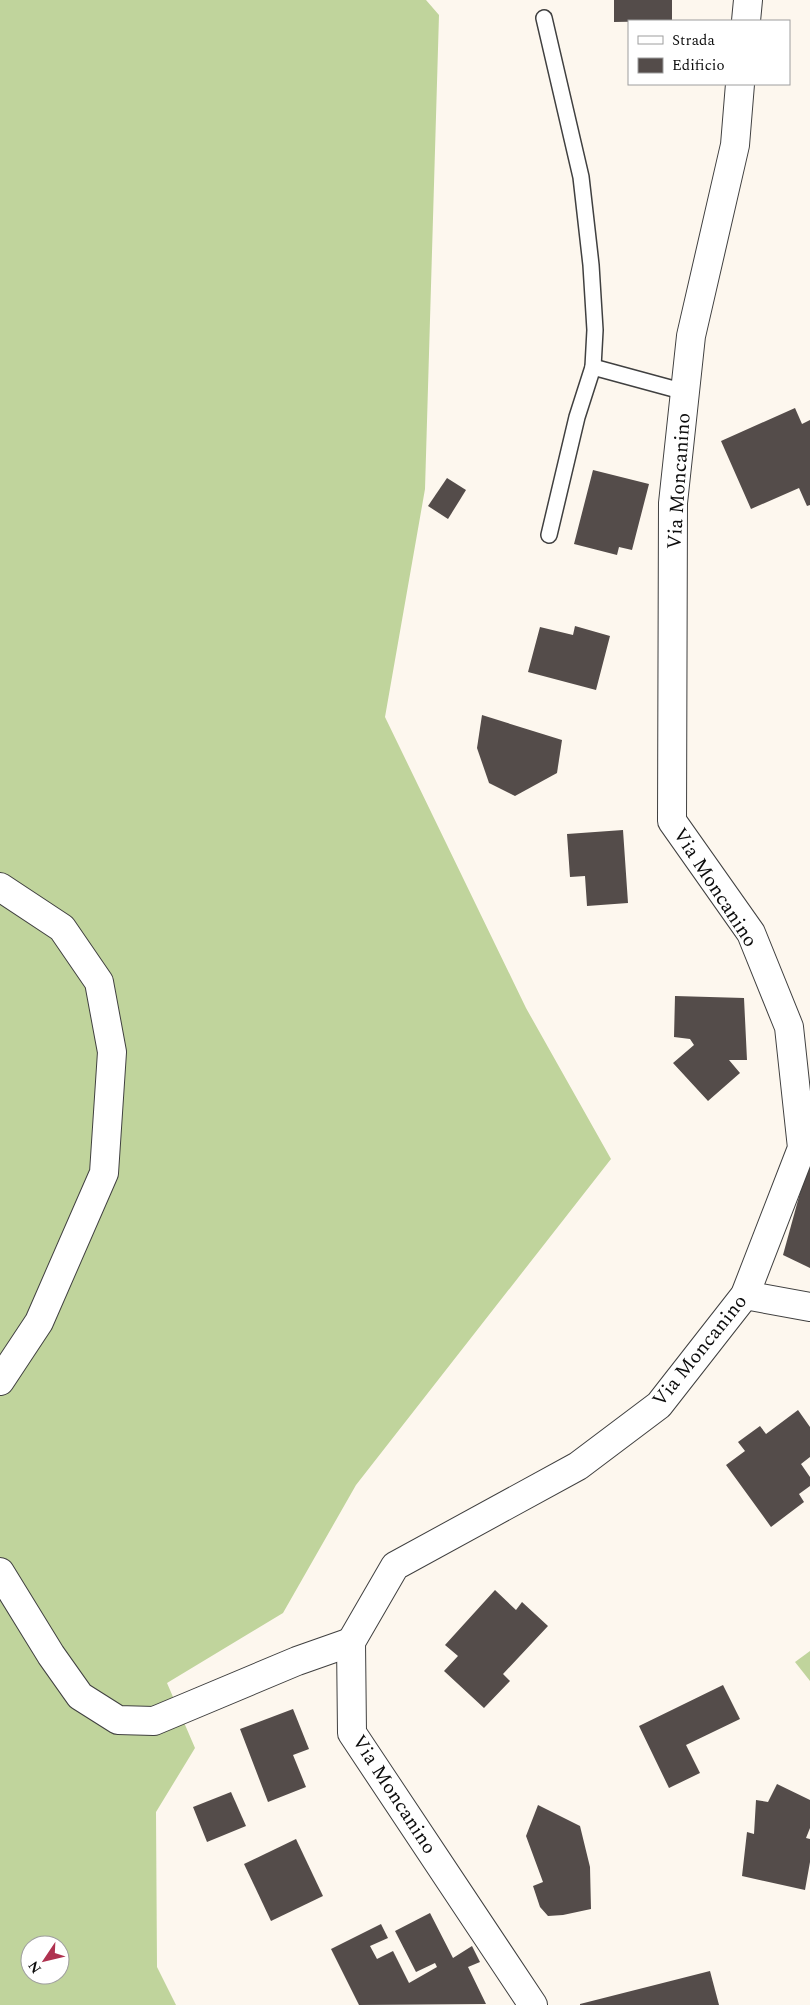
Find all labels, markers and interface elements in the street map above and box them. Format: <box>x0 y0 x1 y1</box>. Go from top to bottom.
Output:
legend <box>628 20 790 85</box>
text: Strada <box>672 29 715 52</box>
text: Edificio <box>672 54 725 77</box>
street label: Via Moncanino <box>659 412 699 550</box>
street label: Via Moncanino <box>665 822 765 953</box>
street label: Via Moncanino <box>645 1288 755 1413</box>
street label: Via Moncanino <box>344 1729 444 1860</box>
north arrow <box>20 1935 70 1985</box>
text: N <box>23 1956 47 1978</box>

